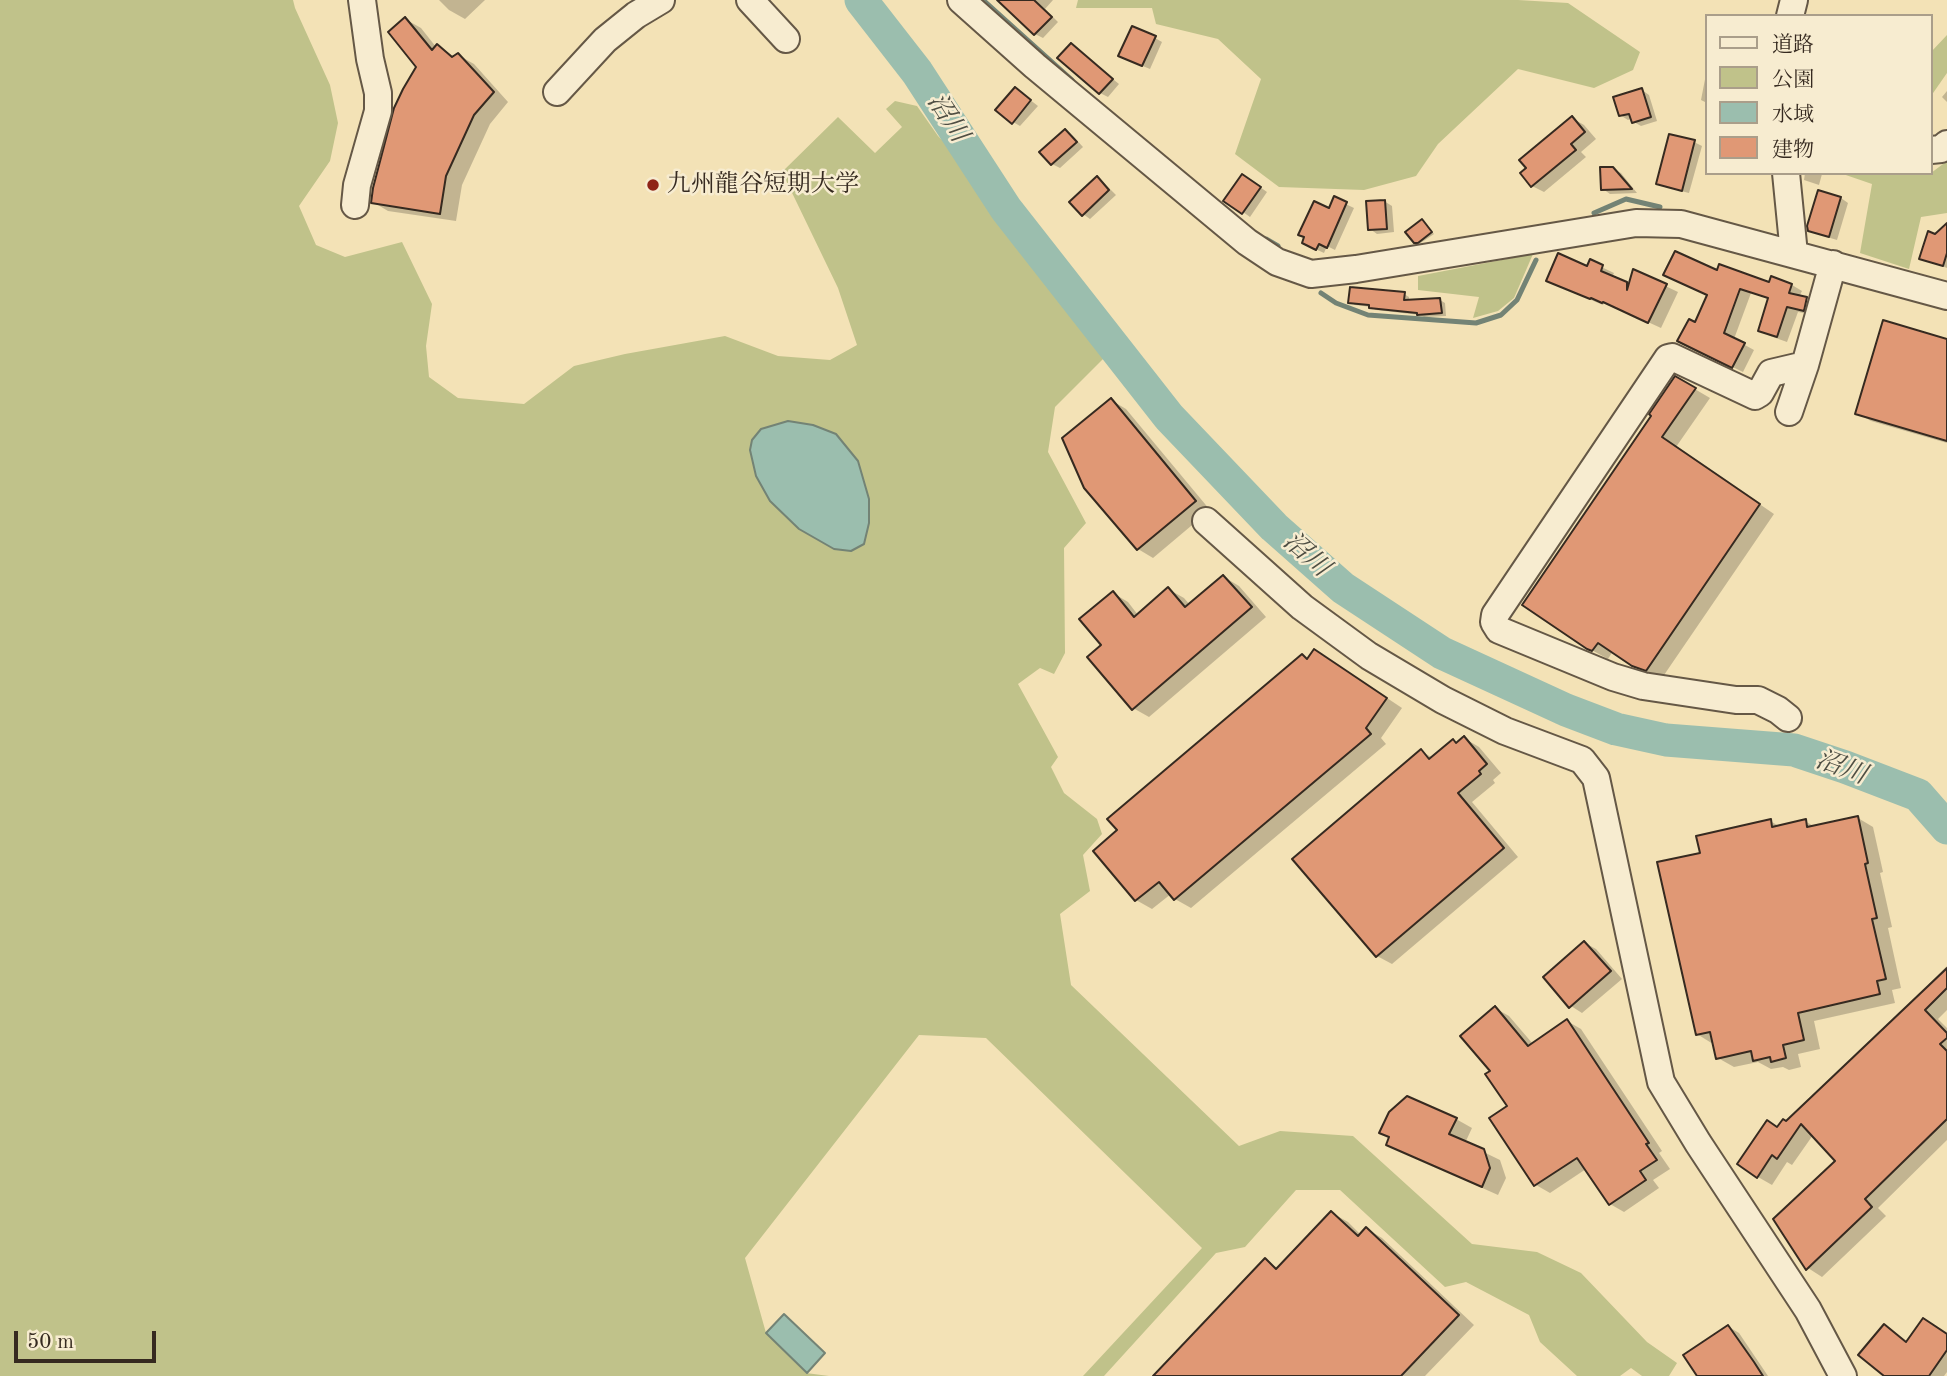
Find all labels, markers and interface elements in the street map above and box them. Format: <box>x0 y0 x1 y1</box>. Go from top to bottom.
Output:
legend <box>1706 14 1933 175</box>
text: 道路 <box>1772 35 1814 56</box>
text: 公園 <box>1772 70 1814 91</box>
water label: 沼川 <box>920 88 974 148</box>
text: 水域 <box>1772 105 1814 126</box>
text: 建物 <box>1772 140 1814 161</box>
place label: 九州龍谷短期大学 <box>667 171 859 199</box>
marker: 九州龍谷短期大学 <box>645 177 661 193</box>
water label: 沼川 <box>1276 526 1336 584</box>
water label: 沼川 <box>1811 744 1871 792</box>
scale bar <box>18 1316 159 1360</box>
text: 50 m <box>27 1332 74 1353</box>

